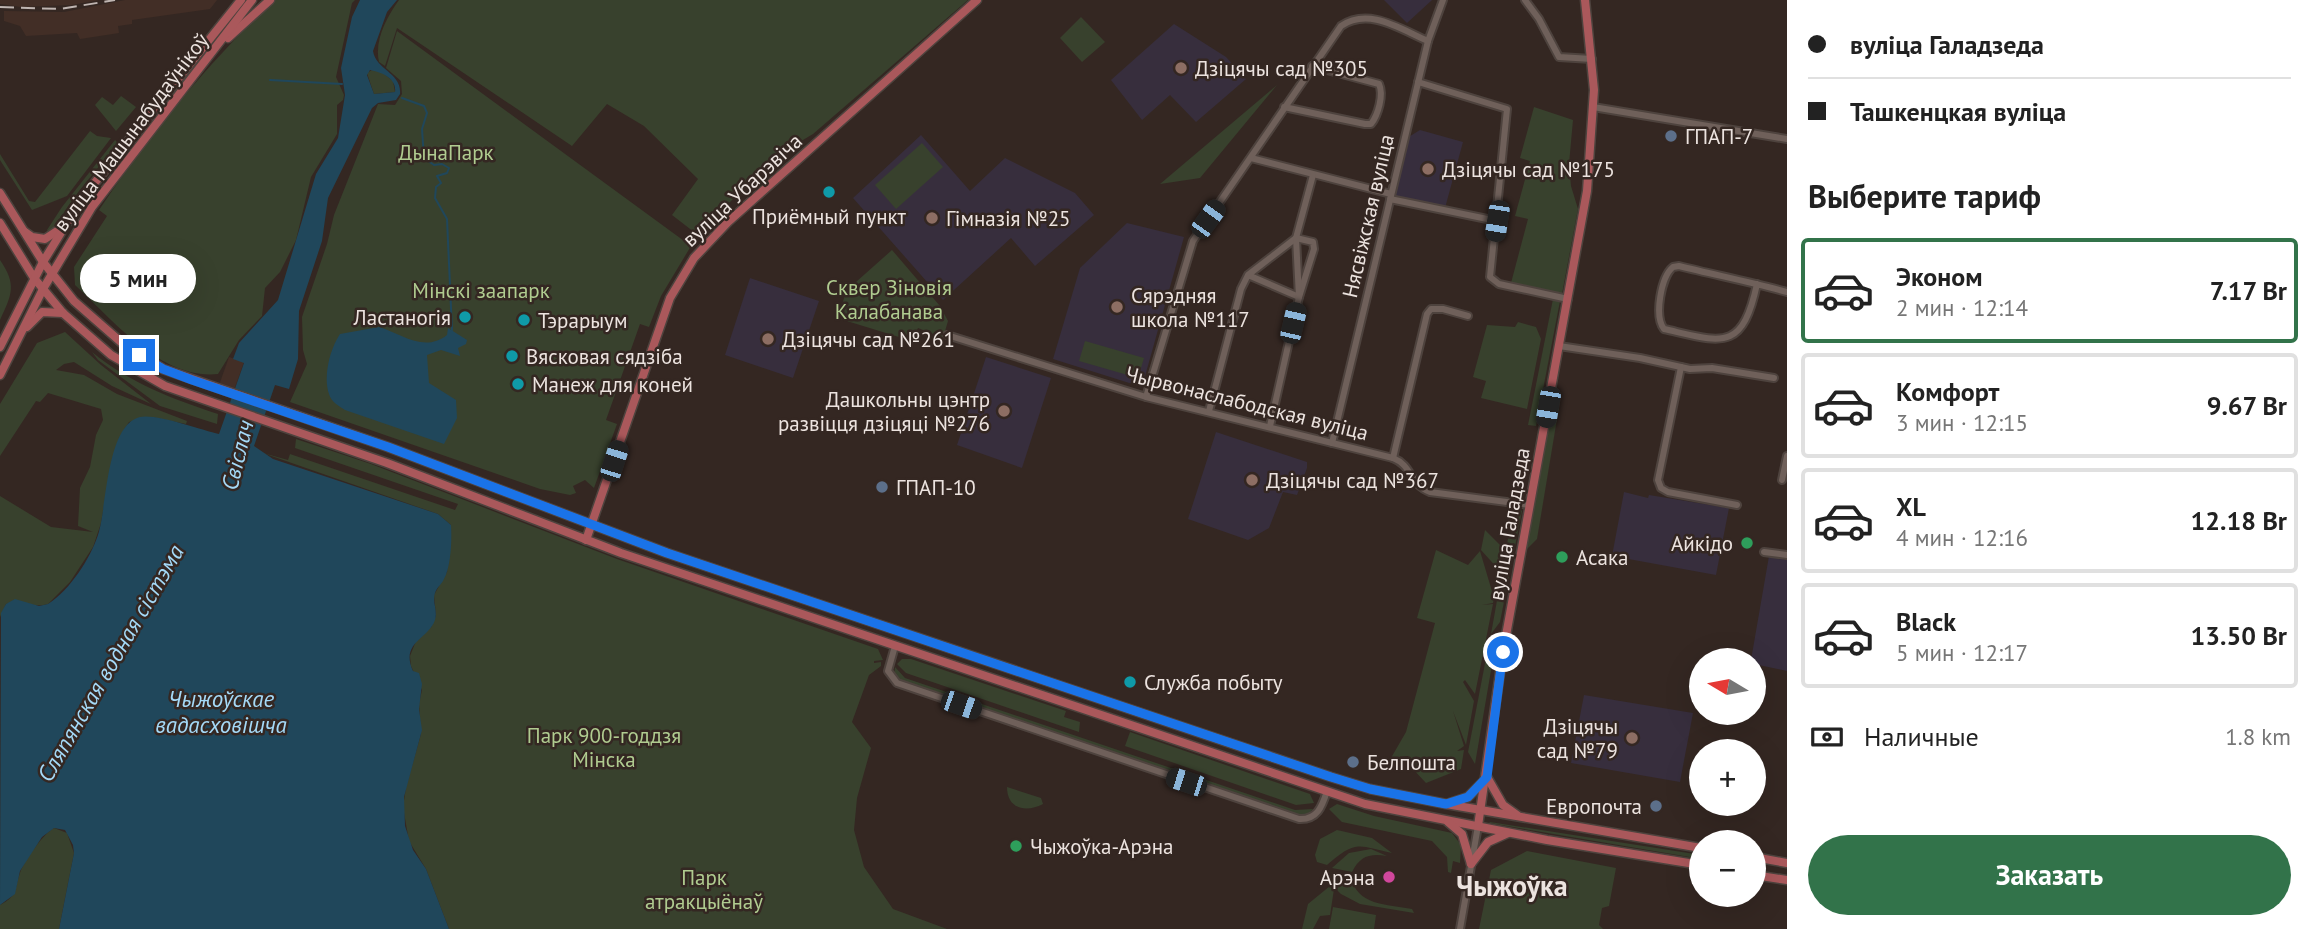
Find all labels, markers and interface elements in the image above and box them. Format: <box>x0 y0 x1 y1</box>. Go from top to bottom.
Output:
street label: вуліца Машынабудаўнікоў <box>48 27 215 237</box>
text: вуліца Галадзеда <box>1850 28 2044 61</box>
place label: Дзіцячы сад №305 <box>1195 55 1368 82</box>
marker: Дзіцячы сад №305 <box>1173 60 1189 76</box>
text: Ташкенцкая вуліца <box>1850 95 2066 128</box>
place label: ГПАП-7 <box>1685 123 1753 150</box>
street label: вуліца Убарэвіча <box>676 128 808 252</box>
marker: ГПАП-7 <box>1663 128 1679 144</box>
street label: Нясвіжская вуліца <box>1336 132 1400 300</box>
park label: ДынаПарк <box>398 139 494 166</box>
place label: Дзіцячы сад №175 <box>1442 156 1615 183</box>
marker: Дзіцячы сад №175 <box>1420 161 1436 177</box>
text: Выберите тариф <box>1808 175 2041 217</box>
marker: Приёмный пункт <box>821 184 837 200</box>
car <box>1188 196 1229 242</box>
car <box>1484 199 1511 243</box>
place label: Приёмный пункт <box>752 203 907 230</box>
place label: Гімназія №25 <box>946 205 1071 232</box>
marker: Гімназія №25 <box>924 210 940 226</box>
callout: 5 мин <box>81 254 197 302</box>
icon: car <box>1812 259 1875 322</box>
text: Эконом <box>1896 260 1983 293</box>
text: 5 мин <box>108 264 168 293</box>
park label: Сквер Зіновія Калабанава <box>826 274 952 325</box>
text: 7.17 Br <box>2210 274 2287 307</box>
park label: Мінскі заапарк <box>412 277 550 304</box>
place label: Сярэдняя школа №117 <box>1131 282 1250 333</box>
text: 2 мин · 12:14 <box>1896 293 2028 322</box>
marker: Сярэдняя школа №117 <box>1109 299 1125 315</box>
car <box>1279 300 1308 346</box>
place label: Ластаногія <box>353 304 451 331</box>
place label: Тэрарыум <box>538 307 627 334</box>
marker: Ластаногія <box>457 309 473 325</box>
marker: Тэрарыум <box>516 312 532 328</box>
place label: Дзіцячы сад №261 <box>782 326 955 353</box>
marker: Дзіцячы сад №261 <box>760 331 776 347</box>
route end <box>123 339 155 371</box>
place label: Вясковая сядзіба <box>526 343 683 370</box>
marker: Вясковая сядзіба <box>504 348 520 364</box>
street label: Чырвонаслабодская вуліца <box>1123 360 1371 446</box>
place label: Манеж для коней <box>532 371 693 398</box>
icon: car <box>1812 374 1875 437</box>
text: Комфорт <box>1896 375 1999 408</box>
marker: Манеж для коней <box>510 376 526 392</box>
car <box>1535 384 1562 430</box>
place label: Дашкольны цэнтр развіцця дзіцяці №276 <box>778 386 990 437</box>
text: 9.67 Br <box>2207 389 2287 422</box>
marker: Дашкольны цэнтр развіцця дзіцяці №276 <box>996 403 1012 419</box>
text: 3 мин · 12:15 <box>1896 408 2028 437</box>
water label: Свіслач <box>214 417 260 493</box>
car <box>598 438 631 484</box>
street label: вуліца Галадзеда <box>1482 445 1536 603</box>
place label: Дзіцячы сад №367 <box>1266 467 1439 494</box>
marker: Дзіцячы сад №367 <box>1244 472 1260 488</box>
place label: ГПАП-10 <box>896 474 976 501</box>
marker: ГПАП-10 <box>874 479 890 495</box>
icon: car <box>1812 489 1875 552</box>
text: XL <box>1896 490 1926 523</box>
text: 12.18 Br <box>2191 504 2287 537</box>
text: 4 мин · 12:16 <box>1896 523 2028 552</box>
place label: Айкідо <box>1671 530 1733 557</box>
marker: Айкідо <box>1739 535 1755 551</box>
water label: Сляпянская водная сістэма <box>30 539 190 787</box>
place label: Асака <box>1576 544 1628 571</box>
marker: Асака <box>1554 549 1570 565</box>
icon: car <box>1812 604 1875 667</box>
text: Black <box>1896 605 1956 638</box>
text: 13.50 Br <box>2191 619 2287 652</box>
route start <box>1487 636 1519 668</box>
text: 5 мин · 12:17 <box>1896 638 2028 667</box>
north arrow <box>1689 648 1766 724</box>
map controls <box>1689 648 1766 907</box>
place label: Служба побыту <box>1144 669 1283 696</box>
marker: Служба побыту <box>1122 674 1138 690</box>
water label: Чыжоўскае вадасховішча <box>155 684 287 739</box>
car <box>938 688 985 722</box>
place label: Дзіцячы сад №79 <box>1537 713 1618 764</box>
icon: cash <box>1808 718 1846 756</box>
text: Наличные <box>1864 720 1979 753</box>
park label: Парк 900-годдзя Мінска <box>527 722 681 773</box>
text: 1.8 km <box>2225 722 2291 751</box>
marker: Дзіцячы сад №79 <box>1624 730 1640 746</box>
button: + <box>1689 739 1766 816</box>
place label: Белпошта <box>1367 749 1456 776</box>
marker: Белпошта <box>1345 754 1361 770</box>
car <box>1163 766 1210 798</box>
place label: Европочта <box>1546 793 1642 820</box>
marker: Европочта <box>1648 798 1664 814</box>
button: − <box>1689 830 1766 907</box>
place label: Чыжоўка-Арэна <box>1030 833 1173 860</box>
button: Заказать <box>1808 835 2291 915</box>
marker: Чыжоўка-Арэна <box>1008 838 1024 854</box>
park label: Парк атракцыёнаў <box>645 864 763 915</box>
place label: Арэна <box>1320 864 1375 891</box>
district label: Чыжоўка <box>1456 867 1568 904</box>
marker: Арэна <box>1381 869 1397 885</box>

